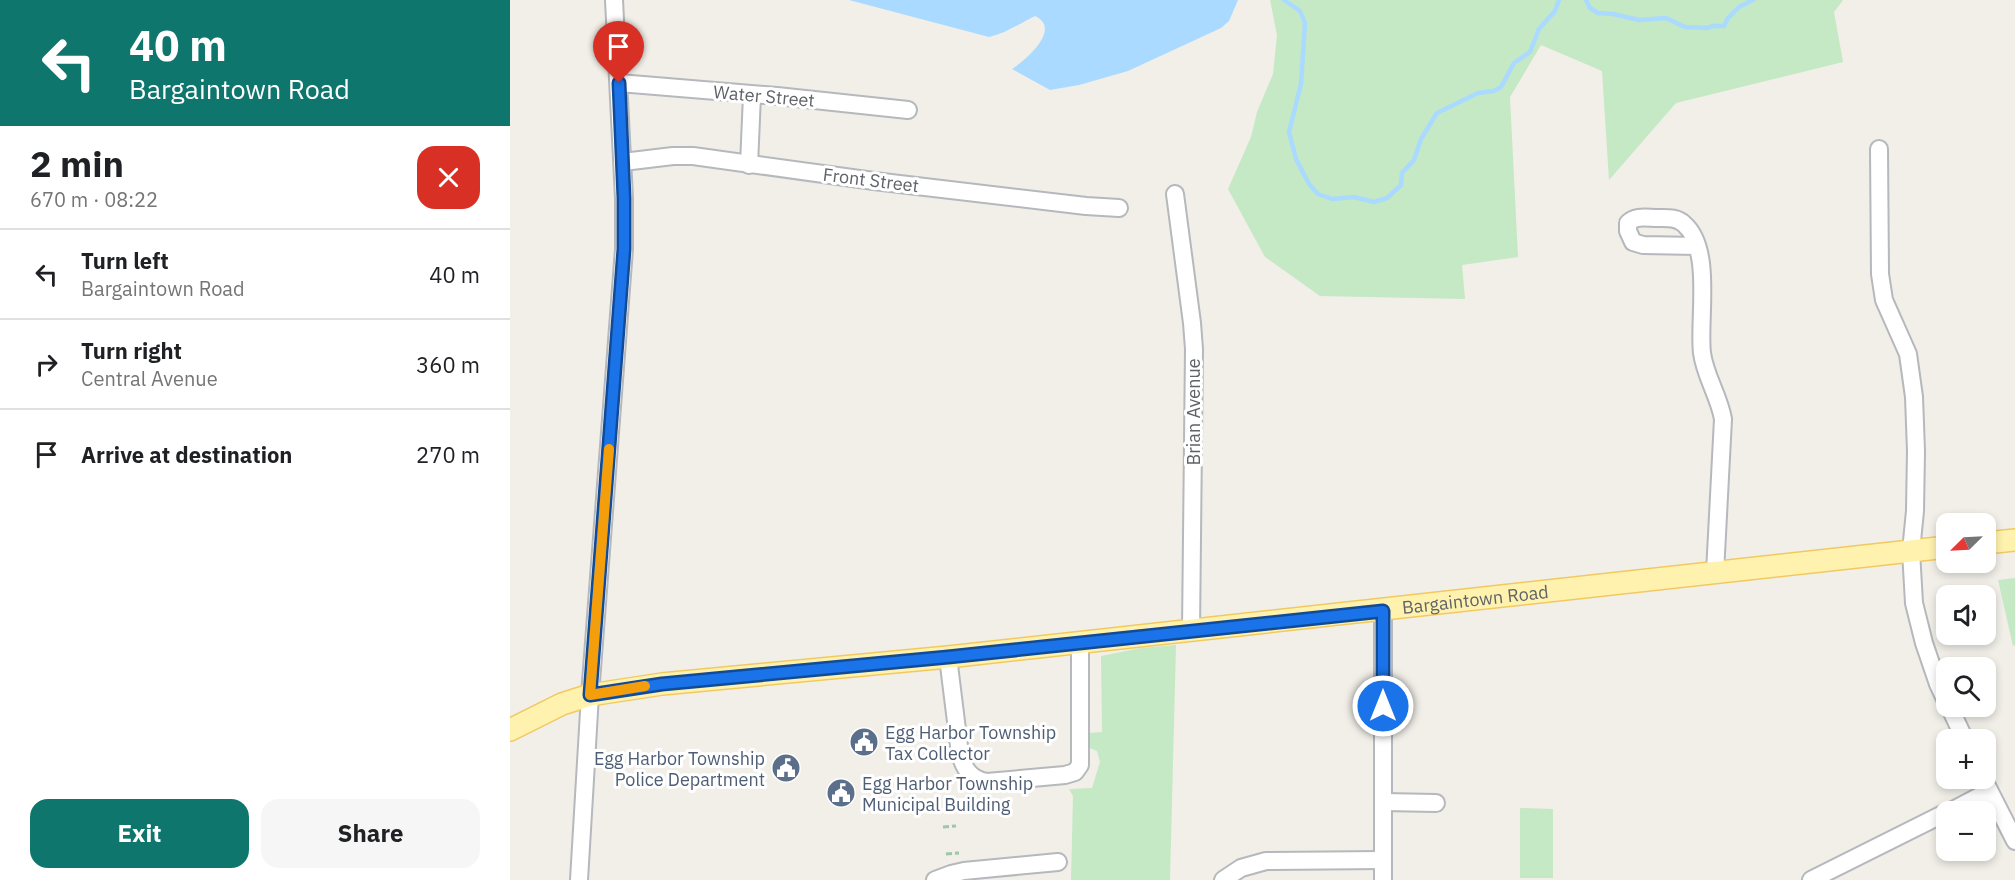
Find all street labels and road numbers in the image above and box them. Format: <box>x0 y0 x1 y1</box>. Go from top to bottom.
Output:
street label: Water Street <box>712 80 816 112</box>
street label: Front Street <box>822 163 920 197</box>
street label: Brian Avenue <box>1182 358 1205 466</box>
street label: Bargaintown Road <box>1401 579 1550 618</box>

